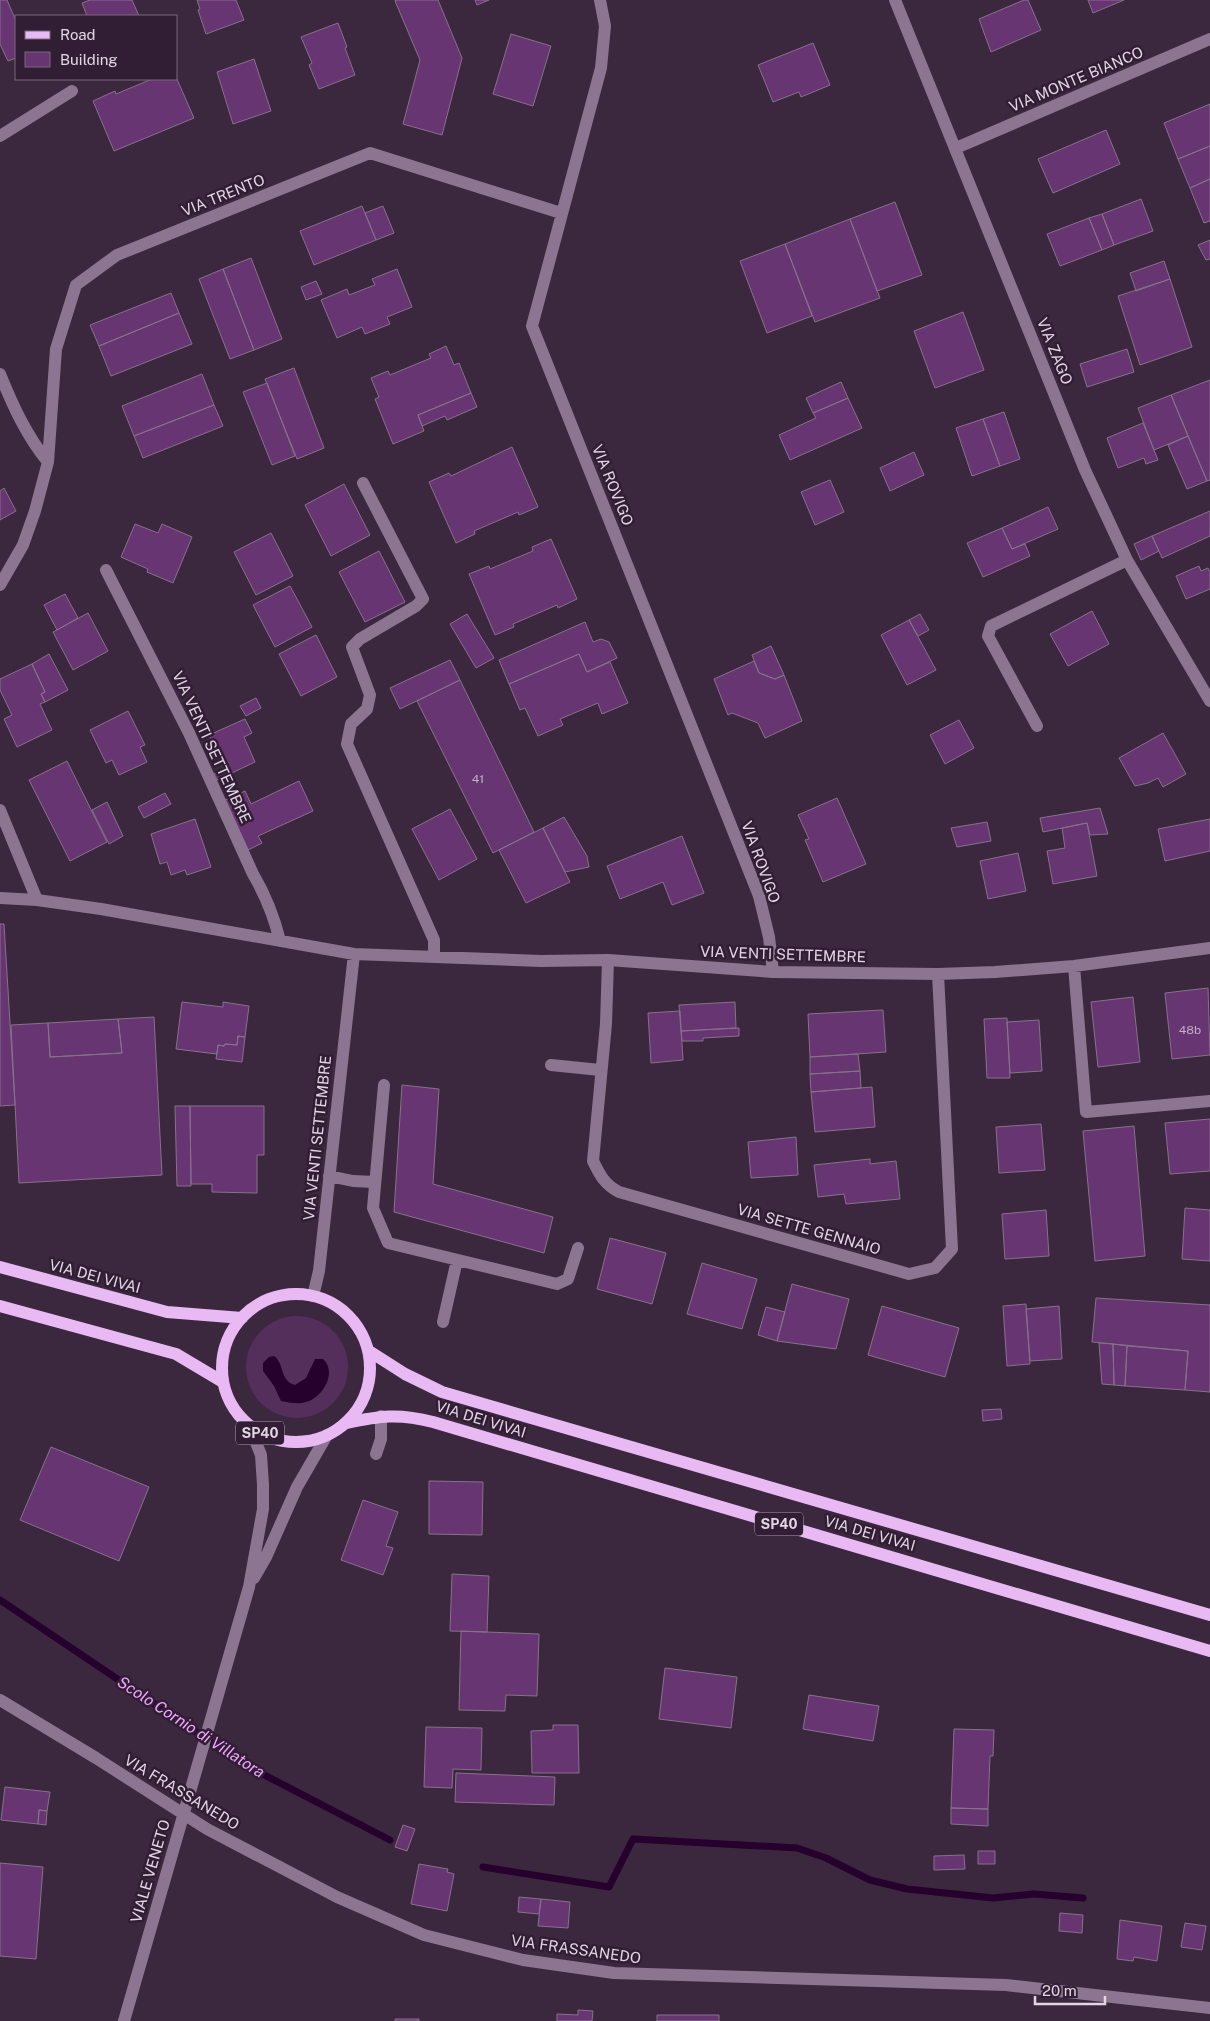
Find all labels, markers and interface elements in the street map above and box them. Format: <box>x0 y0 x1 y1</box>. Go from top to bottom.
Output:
legend <box>15 15 178 80</box>
text: Road <box>60 26 96 43</box>
street label: VIA MONTE BIANCO <box>1006 43 1146 115</box>
text: Building <box>60 51 118 68</box>
street label: VIA TRENTO <box>179 171 267 219</box>
street label: VIA ZAGO <box>1034 315 1076 387</box>
street label: VIA ROVIGO <box>589 442 637 528</box>
street label: VIA VENTI SETTEMBRE <box>169 668 255 826</box>
house number: 41 <box>472 772 484 786</box>
street label: VIA ROVIGO <box>738 819 784 905</box>
street label: VIA VENTI SETTEMBRE <box>700 943 866 965</box>
house number: 48b <box>1179 1023 1201 1037</box>
street label: VIA VENTI SETTEMBRE <box>300 1055 334 1221</box>
street label: VIA SETTE GENNAIO <box>735 1200 883 1258</box>
street label: VIA DEI VIVAI <box>48 1256 142 1296</box>
street label: VIA DEI VIVAI <box>434 1397 528 1441</box>
road number: SP40 <box>236 1422 284 1445</box>
road number: SP40 <box>755 1512 803 1536</box>
street label: VIA DEI VIVAI <box>823 1512 917 1554</box>
water label: Scolo Cornio di Villatora <box>114 1672 268 1782</box>
street label: VIA FRASSANEDO <box>122 1751 242 1833</box>
street label: VIALE VENETO <box>127 1817 173 1925</box>
street label: VIA FRASSANEDO <box>510 1931 642 1967</box>
scale bar <box>1035 1974 1105 2006</box>
text: 20 m <box>1042 1982 1077 1999</box>

